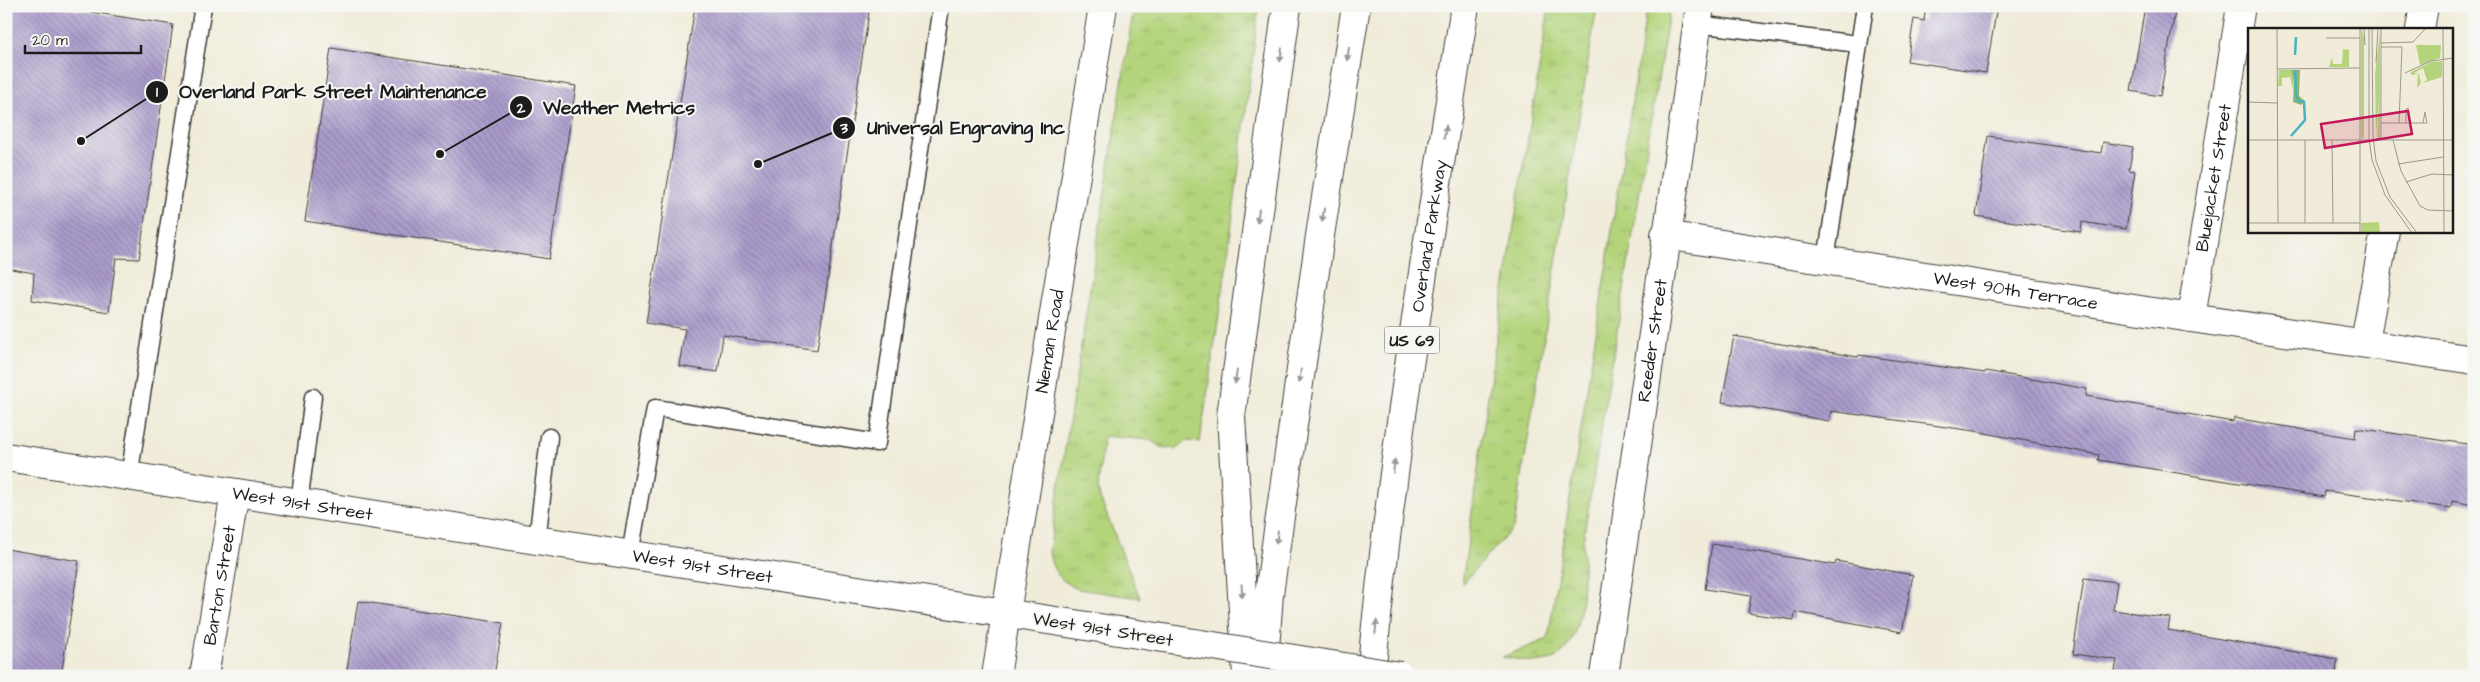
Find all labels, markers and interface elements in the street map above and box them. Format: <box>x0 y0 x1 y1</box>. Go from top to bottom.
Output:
scale bar <box>25 22 141 54</box>
inset map <box>2248 28 2452 232</box>
text: 20 m <box>32 30 68 51</box>
one-way arrow <box>1276 47 1284 63</box>
one-way arrow <box>1344 47 1352 63</box>
callout: Overland Park Street Maintenance <box>144 75 497 109</box>
text: Overland Park Street Maintenance <box>179 79 487 106</box>
text: 1 <box>156 82 158 103</box>
callout: Weather Metrics <box>508 90 705 124</box>
text: Weather Metrics <box>542 95 695 122</box>
text: 2 <box>516 98 526 119</box>
street label: Bluejacket Street <box>2190 102 2238 254</box>
callout: Universal Engraving Inc <box>832 111 1075 145</box>
text: Universal Engraving Inc <box>867 115 1065 143</box>
text: 3 <box>839 118 848 139</box>
one-way arrow <box>1442 124 1450 140</box>
street label: Overland Parkway <box>1405 158 1454 314</box>
one-way arrow <box>1319 207 1327 223</box>
one-way arrow <box>1254 208 1262 224</box>
street label: West 90th Terrace <box>1931 266 2100 316</box>
street label: Reeder Street <box>1631 277 1674 404</box>
street label: Nieman Road <box>1029 288 1071 395</box>
road number: US 69 <box>1384 326 1440 354</box>
one-way arrow <box>1296 368 1304 384</box>
one-way arrow <box>1232 369 1240 385</box>
one-way arrow <box>1391 457 1399 473</box>
street label: West 91st Street <box>230 481 375 527</box>
street label: Barton Street <box>197 523 242 647</box>
one-way arrow <box>1273 529 1281 545</box>
street label: West 91st Street <box>630 543 775 590</box>
one-way arrow <box>1238 583 1246 599</box>
street label: West 91st Street <box>1031 606 1176 653</box>
one-way arrow <box>1372 619 1380 635</box>

